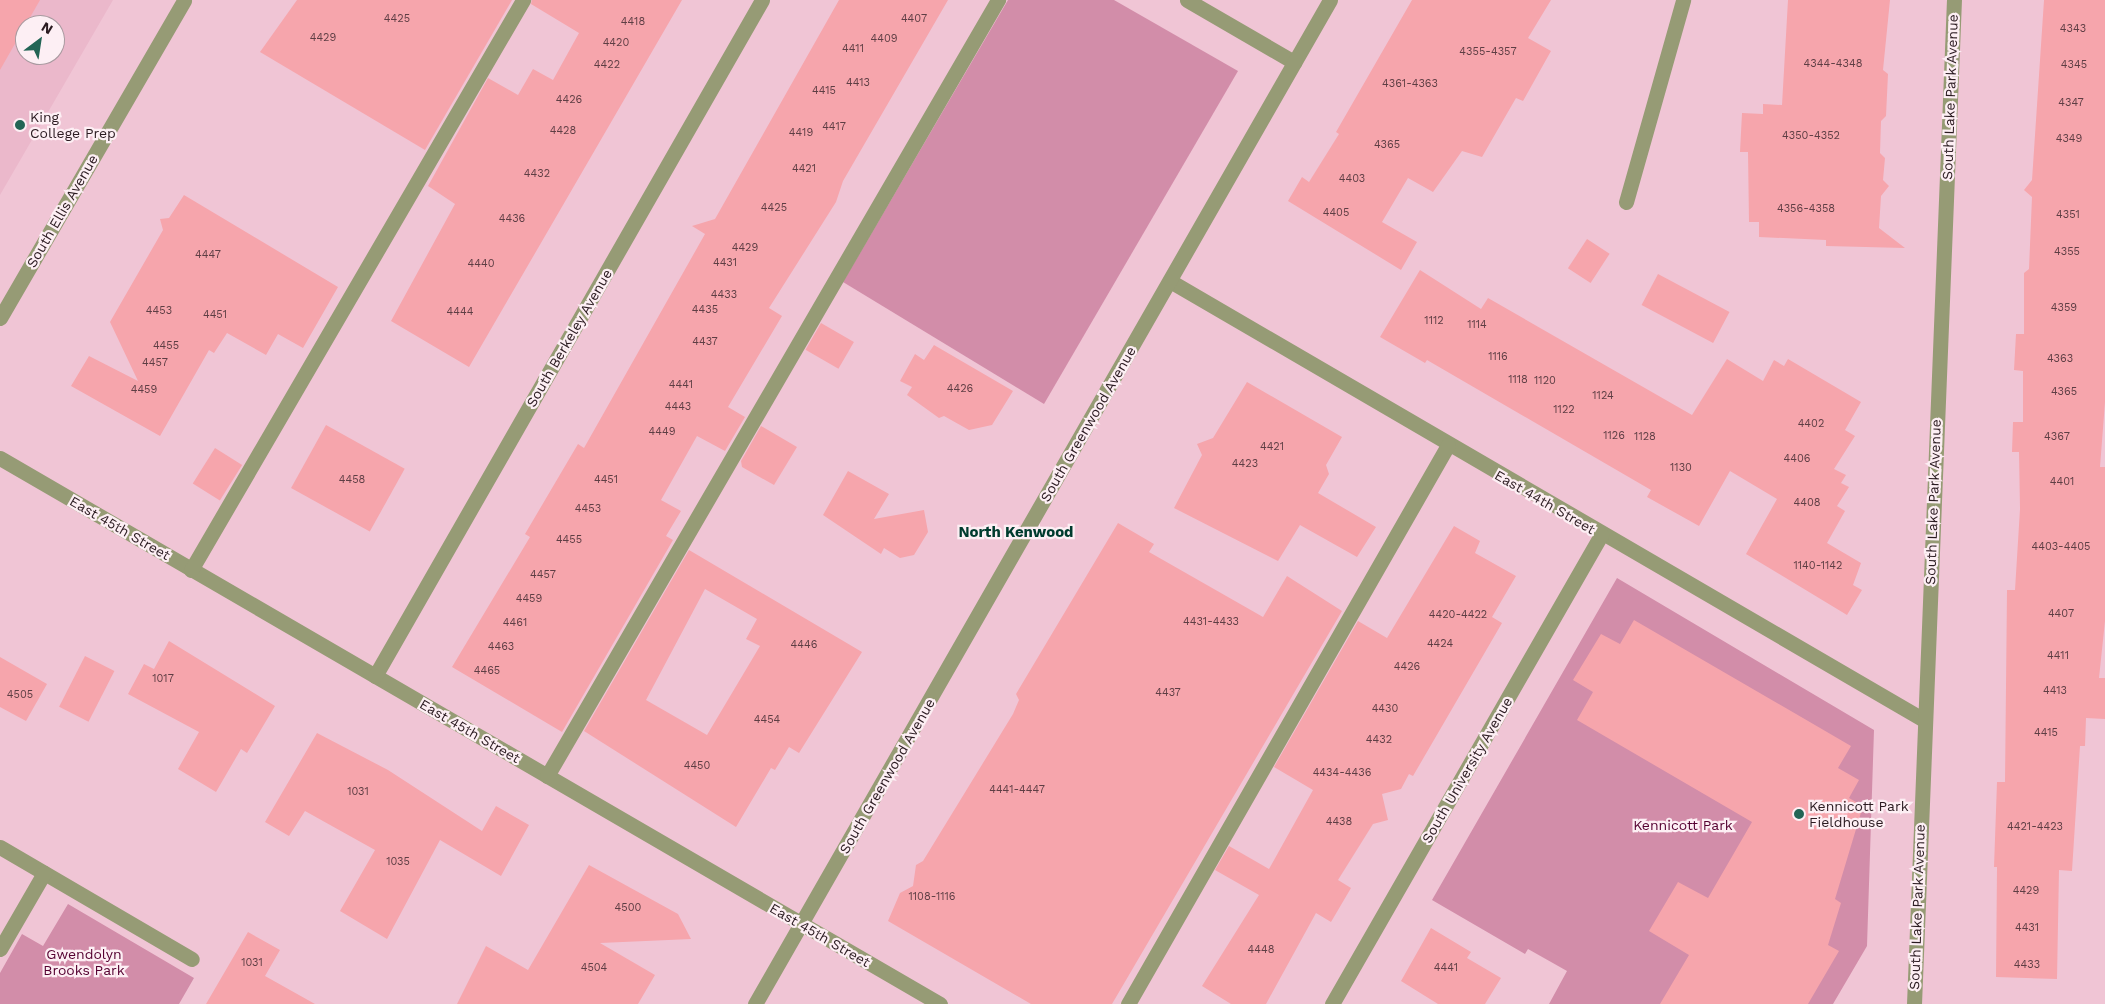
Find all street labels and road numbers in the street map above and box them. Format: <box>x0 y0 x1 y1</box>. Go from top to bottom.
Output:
street label: South Lake Park Avenue <box>1939 13 1961 181</box>
street label: South Ellis Avenue <box>23 151 101 271</box>
street label: South Berkeley Avenue <box>522 266 616 410</box>
street label: South Greenwood Avenue <box>1036 343 1140 505</box>
street label: South Lake Park Avenue <box>1922 418 1944 586</box>
street label: East 44th Street <box>1492 466 1598 538</box>
street label: East 45th Street <box>67 492 173 564</box>
street label: South University Avenue <box>1418 694 1516 846</box>
street label: East 45th Street <box>417 695 523 767</box>
street label: South Greenwood Avenue <box>835 695 939 857</box>
street label: South Lake Park Avenue <box>1906 823 1928 991</box>
street label: East 45th Street <box>767 899 873 971</box>

